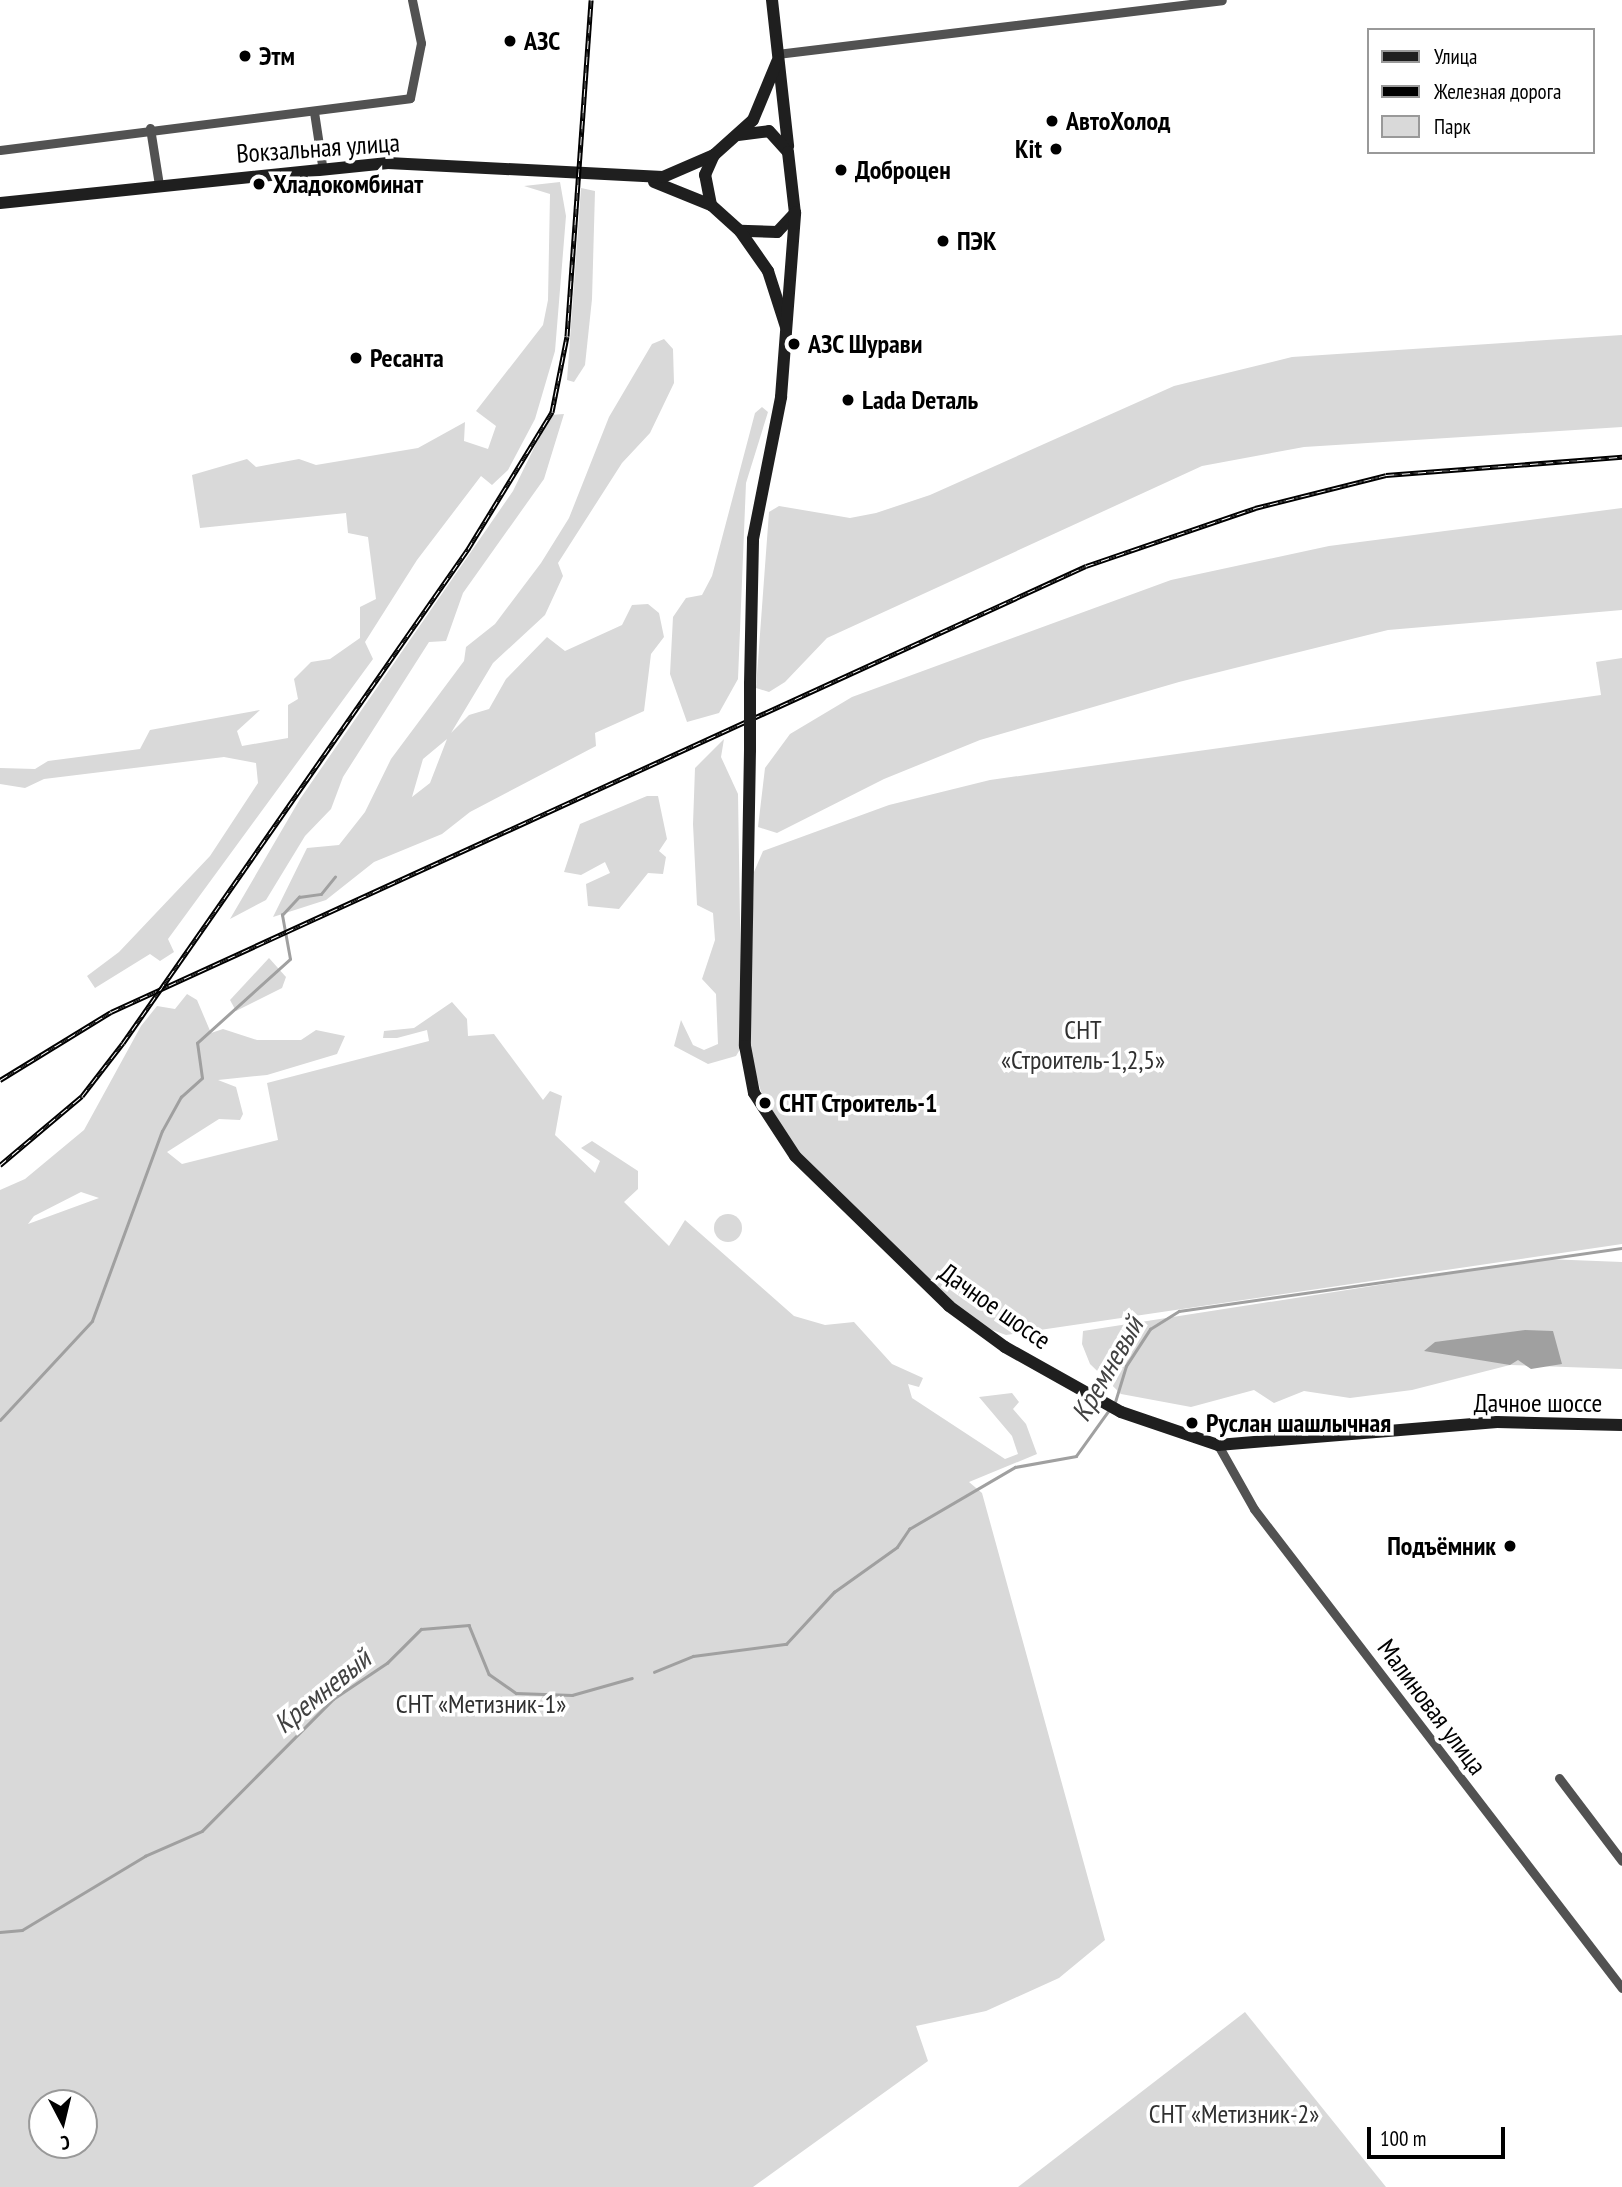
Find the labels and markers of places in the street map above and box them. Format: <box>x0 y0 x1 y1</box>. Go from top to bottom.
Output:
place label: АЗС <box>524 25 560 57</box>
marker: АЗС <box>502 33 518 49</box>
place label: Этм <box>259 40 295 72</box>
marker: Этм <box>237 48 253 64</box>
place label: АвтоХолод <box>1066 105 1170 137</box>
marker: АвтоХолод <box>1044 113 1060 129</box>
place label: Kit <box>1015 133 1042 165</box>
marker: Kit <box>1048 141 1064 157</box>
place label: Доброцен <box>855 154 951 186</box>
marker: Доброцен <box>833 162 849 178</box>
place label: Хладокомбинат <box>273 168 423 200</box>
marker: Хладокомбинат <box>251 176 267 192</box>
place label: ПЭК <box>957 225 997 257</box>
marker: ПЭК <box>935 233 951 249</box>
place label: АЗС Шурави <box>808 328 923 360</box>
marker: АЗС Шурави <box>786 336 802 352</box>
place label: Ресанта <box>370 342 444 374</box>
marker: Ресанта <box>348 350 364 366</box>
place label: Lada Dеталь <box>862 384 978 416</box>
marker: Lada Dеталь <box>840 392 856 408</box>
place label: СНТ Строитель-1 <box>779 1087 939 1119</box>
marker: СНТ Строитель-1 <box>757 1095 773 1111</box>
place label: Руслан шашлычная <box>1206 1407 1391 1439</box>
marker: Руслан шашлычная <box>1184 1415 1200 1431</box>
place label: Подъёмник <box>1387 1530 1496 1562</box>
marker: Подъёмник <box>1502 1538 1518 1554</box>

